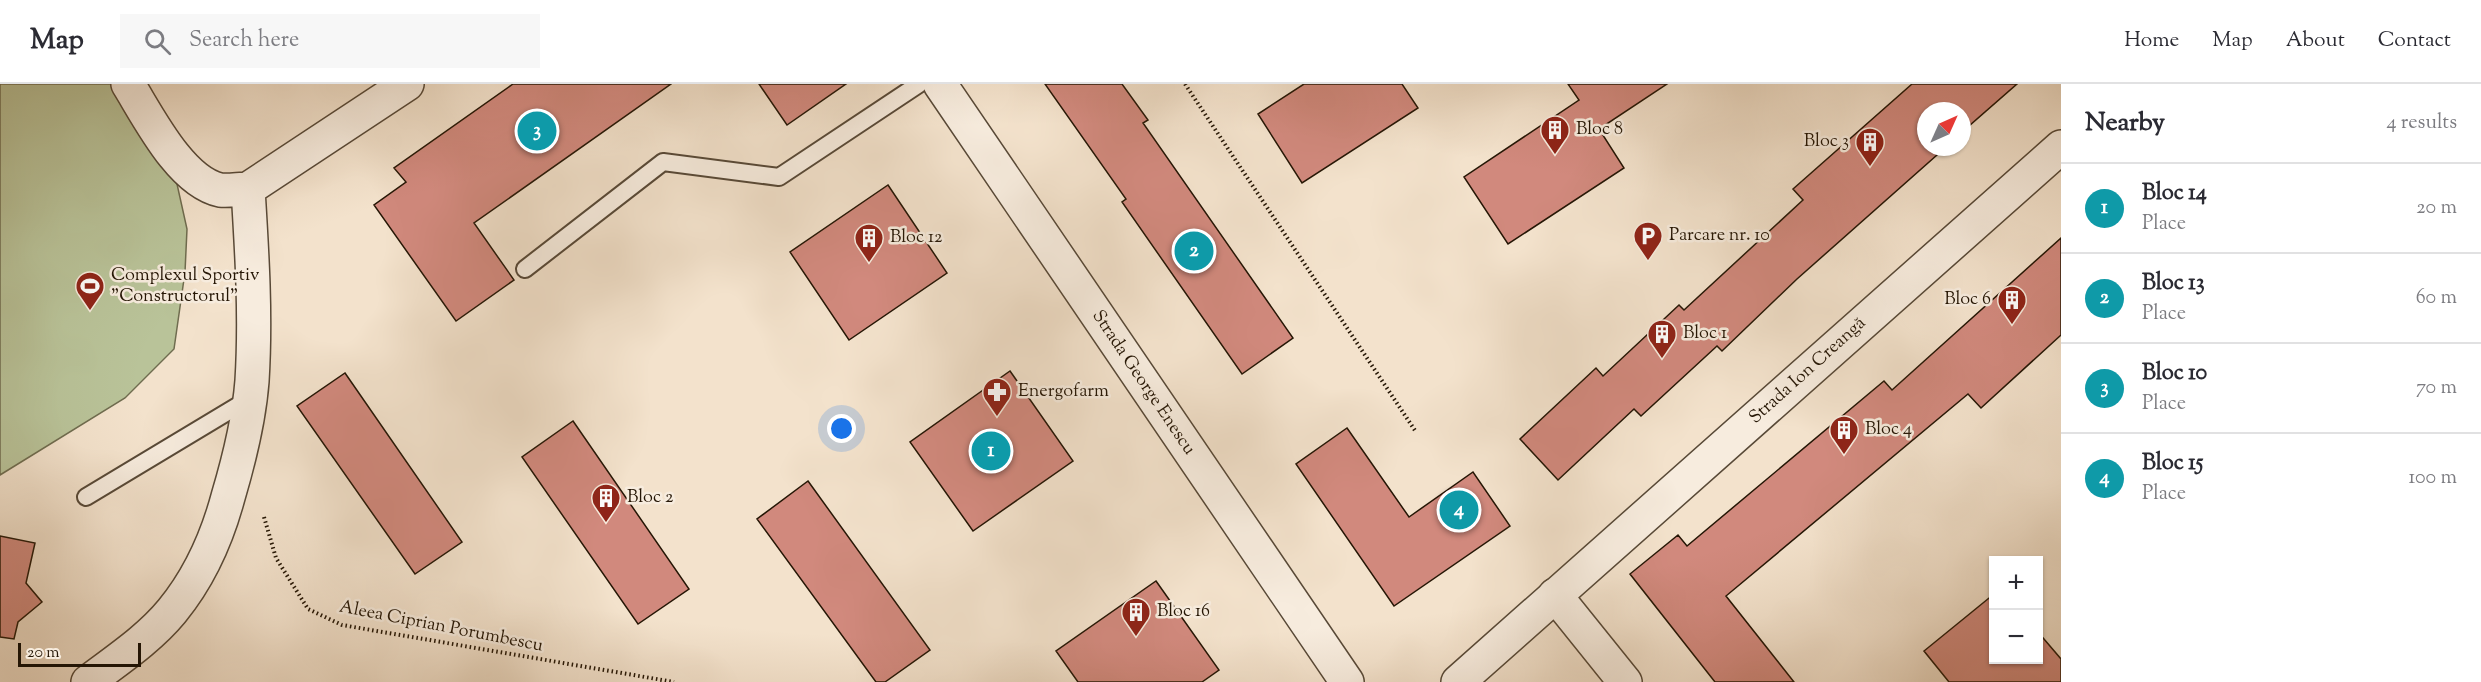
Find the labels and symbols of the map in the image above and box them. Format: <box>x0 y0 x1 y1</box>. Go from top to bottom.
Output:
north arrow <box>1917 102 1971 156</box>
pin: 3 <box>518 108 556 154</box>
building icon: Bloc 8 <box>1539 114 1571 156</box>
place label: Bloc 8 <box>1576 117 1623 143</box>
building icon: Bloc 3 <box>1854 126 1886 168</box>
place label: Bloc 3 <box>1804 129 1849 155</box>
parking icon: Parcare nr. 10 <box>1632 220 1664 262</box>
building icon: Bloc 12 <box>853 222 885 264</box>
place label: Parcare nr. 10 <box>1669 223 1770 249</box>
place label: Bloc 12 <box>890 225 943 251</box>
pin: 2 <box>1174 228 1214 274</box>
place label: Complexul Sportiv ”Constructorul” <box>111 263 260 310</box>
sports icon: Complexul Sportiv ”Constructorul” <box>74 270 106 312</box>
building icon: Bloc 6 <box>1996 284 2028 326</box>
place label: Bloc 6 <box>1944 287 1991 313</box>
street label: Strada George Enescu <box>1085 305 1201 461</box>
street label: Strada Ion Creangă <box>1744 311 1872 431</box>
building icon: Bloc 1 <box>1646 318 1678 360</box>
place label: Bloc 1 <box>1683 321 1727 347</box>
pharmacy icon: Energofarm <box>981 376 1013 418</box>
place label: Energofarm <box>1018 379 1109 405</box>
your location <box>827 414 856 443</box>
building icon: Bloc 4 <box>1828 414 1860 456</box>
place label: Bloc 4 <box>1865 417 1912 443</box>
pin: 1 <box>972 428 1010 473</box>
building icon: Bloc 2 <box>590 482 622 524</box>
place label: Bloc 2 <box>627 485 674 511</box>
pin: 4 <box>1440 488 1478 532</box>
street label: Aleea Ciprian Porumbescu <box>337 594 545 660</box>
building icon: Bloc 16 <box>1120 596 1152 638</box>
place label: Bloc 16 <box>1157 599 1210 625</box>
scale bar <box>18 640 141 668</box>

